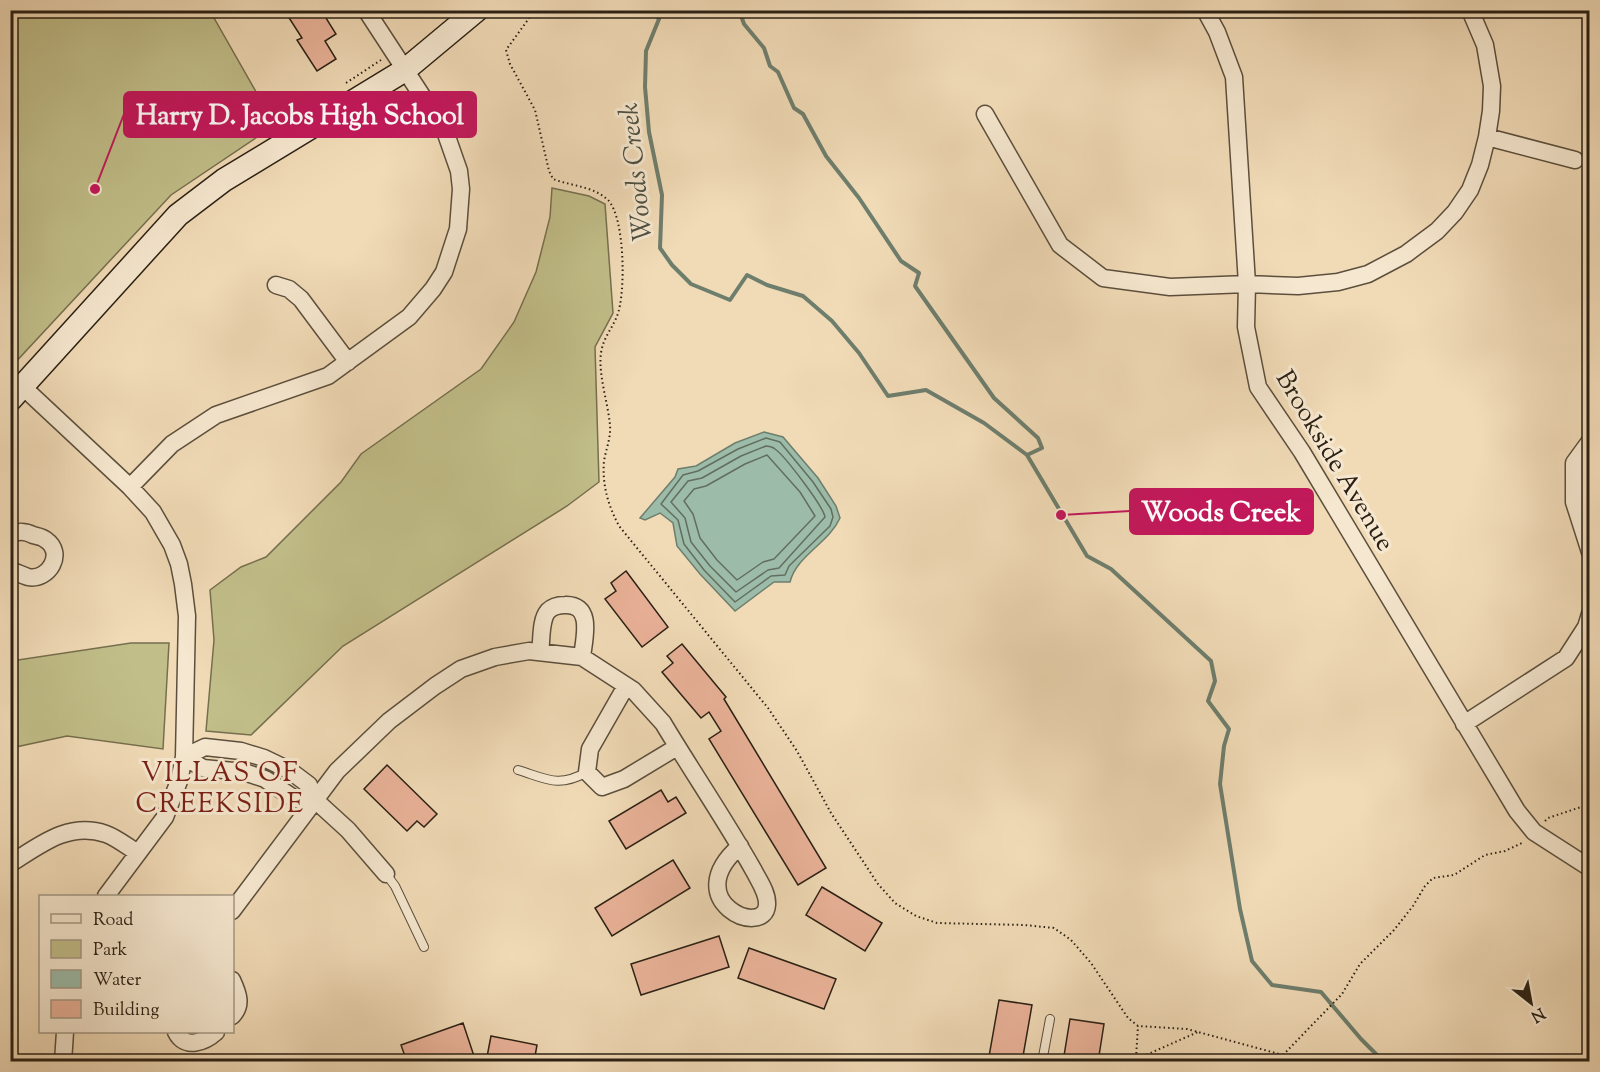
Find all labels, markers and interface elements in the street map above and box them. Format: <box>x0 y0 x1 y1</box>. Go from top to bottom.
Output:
callout: Harry D. Jacobs High School <box>124 92 476 137</box>
text: Harry D. Jacobs High School <box>136 98 465 137</box>
water label: Woods Creek <box>611 101 664 243</box>
street label: Brookside Avenue <box>1265 364 1403 559</box>
callout: Woods Creek <box>1130 489 1313 534</box>
text: Woods Creek <box>1141 495 1301 534</box>
district label: VILLAS OF CREEKSIDE <box>135 755 305 825</box>
legend <box>39 895 234 1033</box>
text: Road <box>93 908 133 934</box>
text: Park <box>93 938 128 964</box>
text: Water <box>93 968 142 994</box>
north arrow <box>1501 973 1561 1033</box>
text: Building <box>93 998 159 1024</box>
text: N <box>1526 1001 1549 1027</box>

